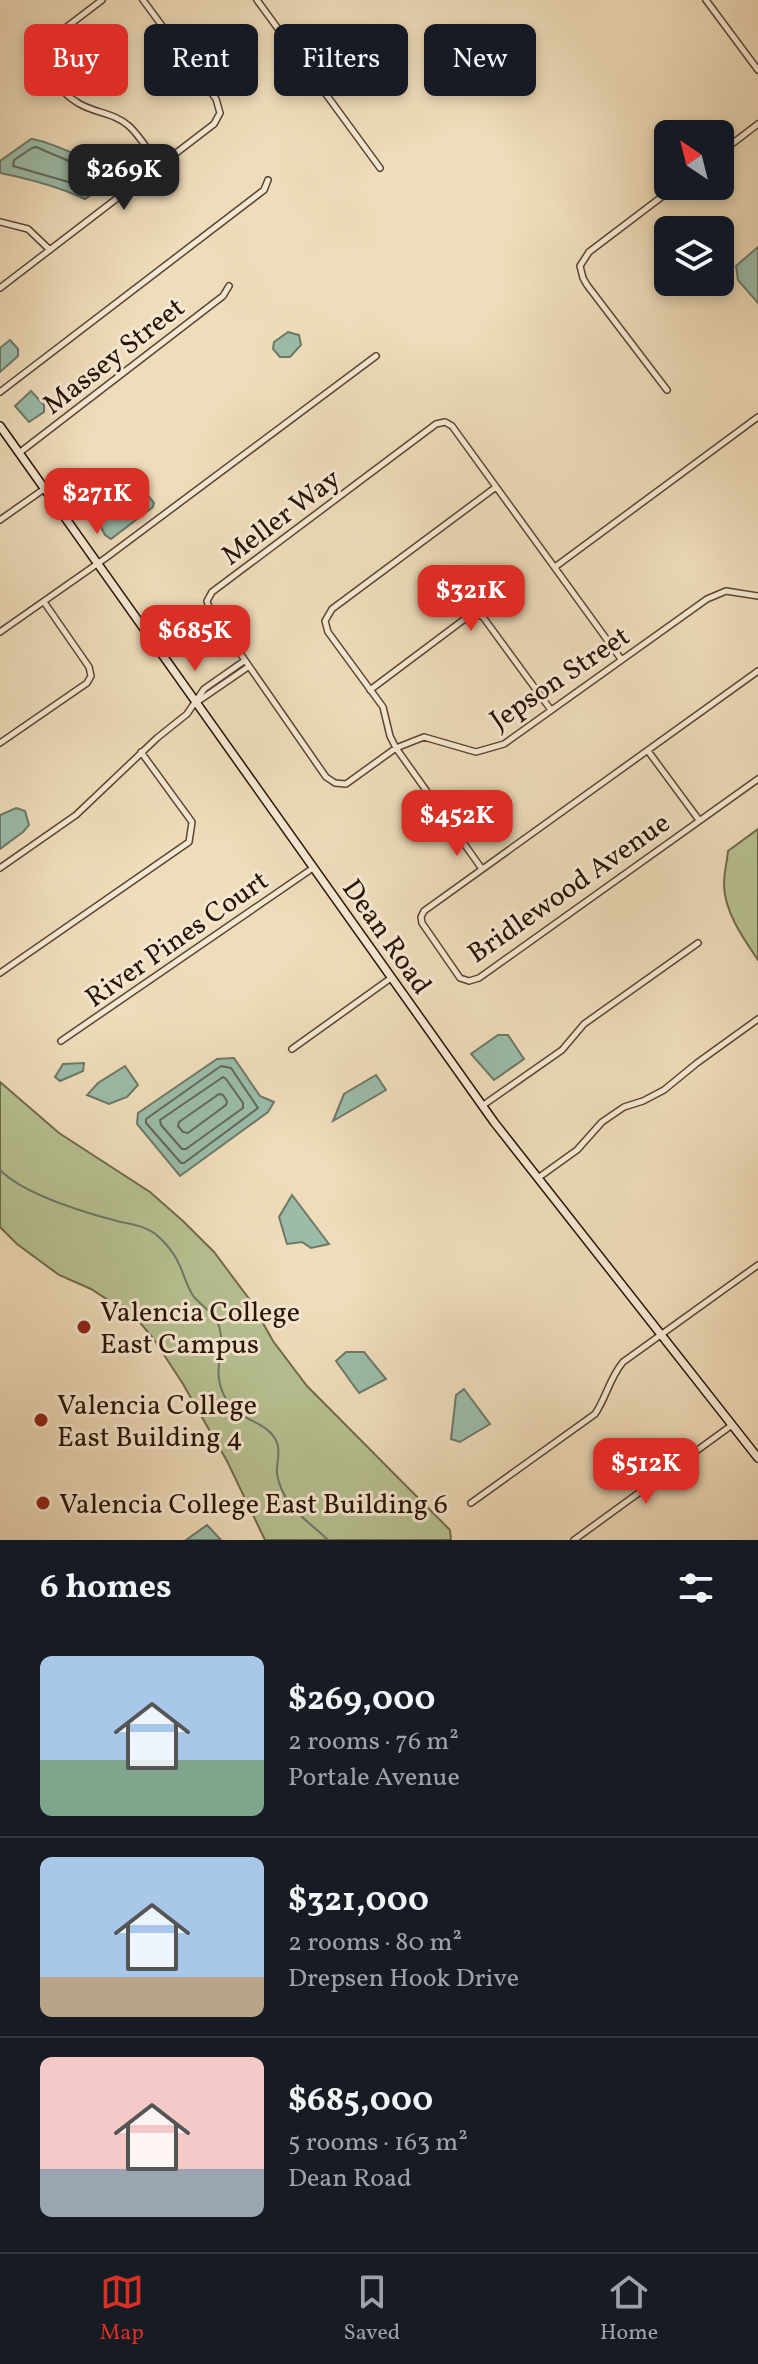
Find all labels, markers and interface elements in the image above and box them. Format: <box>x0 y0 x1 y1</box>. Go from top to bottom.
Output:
chip: Buy <box>24 24 128 96</box>
chip: Rent <box>144 24 258 96</box>
chip: Filters <box>274 24 408 96</box>
chip: New <box>424 24 536 96</box>
north arrow <box>654 120 734 200</box>
map controls <box>654 120 734 296</box>
pin: $269K <box>68 144 180 212</box>
text: $269K <box>86 152 162 188</box>
button: layers <box>654 216 734 296</box>
street label: Massey Street <box>35 289 194 425</box>
street label: Meller Way <box>214 460 349 576</box>
pin: $271K <box>41 468 153 536</box>
text: $271K <box>62 476 132 512</box>
pin: $321K <box>415 565 527 633</box>
text: $321K <box>436 573 506 609</box>
pin: $685K <box>139 605 251 673</box>
text: $685K <box>158 613 232 649</box>
street label: Jepson Street <box>483 618 638 740</box>
pin: $452K <box>401 790 513 858</box>
text: $452K <box>420 798 494 834</box>
street label: Bridlewood Avenue <box>460 805 678 974</box>
street label: River Pines Court <box>78 862 277 1018</box>
street label: Dean Road <box>332 872 440 1003</box>
place label: Valencia College East Campus <box>100 1294 300 1365</box>
marker: Valencia College East Campus <box>75 1318 93 1336</box>
place label: Valencia College East Building 4 <box>57 1387 257 1458</box>
marker: Valencia College East Building 4 <box>32 1411 50 1429</box>
pin: $512K <box>590 1438 702 1506</box>
text: $512K <box>611 1446 681 1482</box>
place label: Valencia College East Building 6 <box>59 1486 448 1525</box>
marker: Valencia College East Building 6 <box>34 1494 52 1512</box>
text: 6 homes <box>40 1565 172 1612</box>
icon: filters <box>674 1566 718 1610</box>
text: $269,000 <box>288 1677 435 1724</box>
icon: home <box>104 1688 200 1784</box>
text: 2 rooms · 76 m² <box>288 1724 459 1760</box>
text: Portale Avenue <box>288 1760 460 1796</box>
text: $321,000 <box>288 1878 429 1925</box>
icon: home <box>104 1889 200 1985</box>
text: 2 rooms · 80 m² <box>288 1925 462 1961</box>
text: Drepsen Hook Drive <box>288 1961 519 1997</box>
text: $685,000 <box>288 2078 433 2125</box>
icon: home <box>104 2089 200 2185</box>
text: 5 rooms · 163 m² <box>288 2125 468 2161</box>
text: Dean Road <box>288 2161 412 2197</box>
tab: Map <box>100 2270 144 2349</box>
tab: Saved <box>344 2270 400 2349</box>
tab: Home <box>600 2270 658 2349</box>

